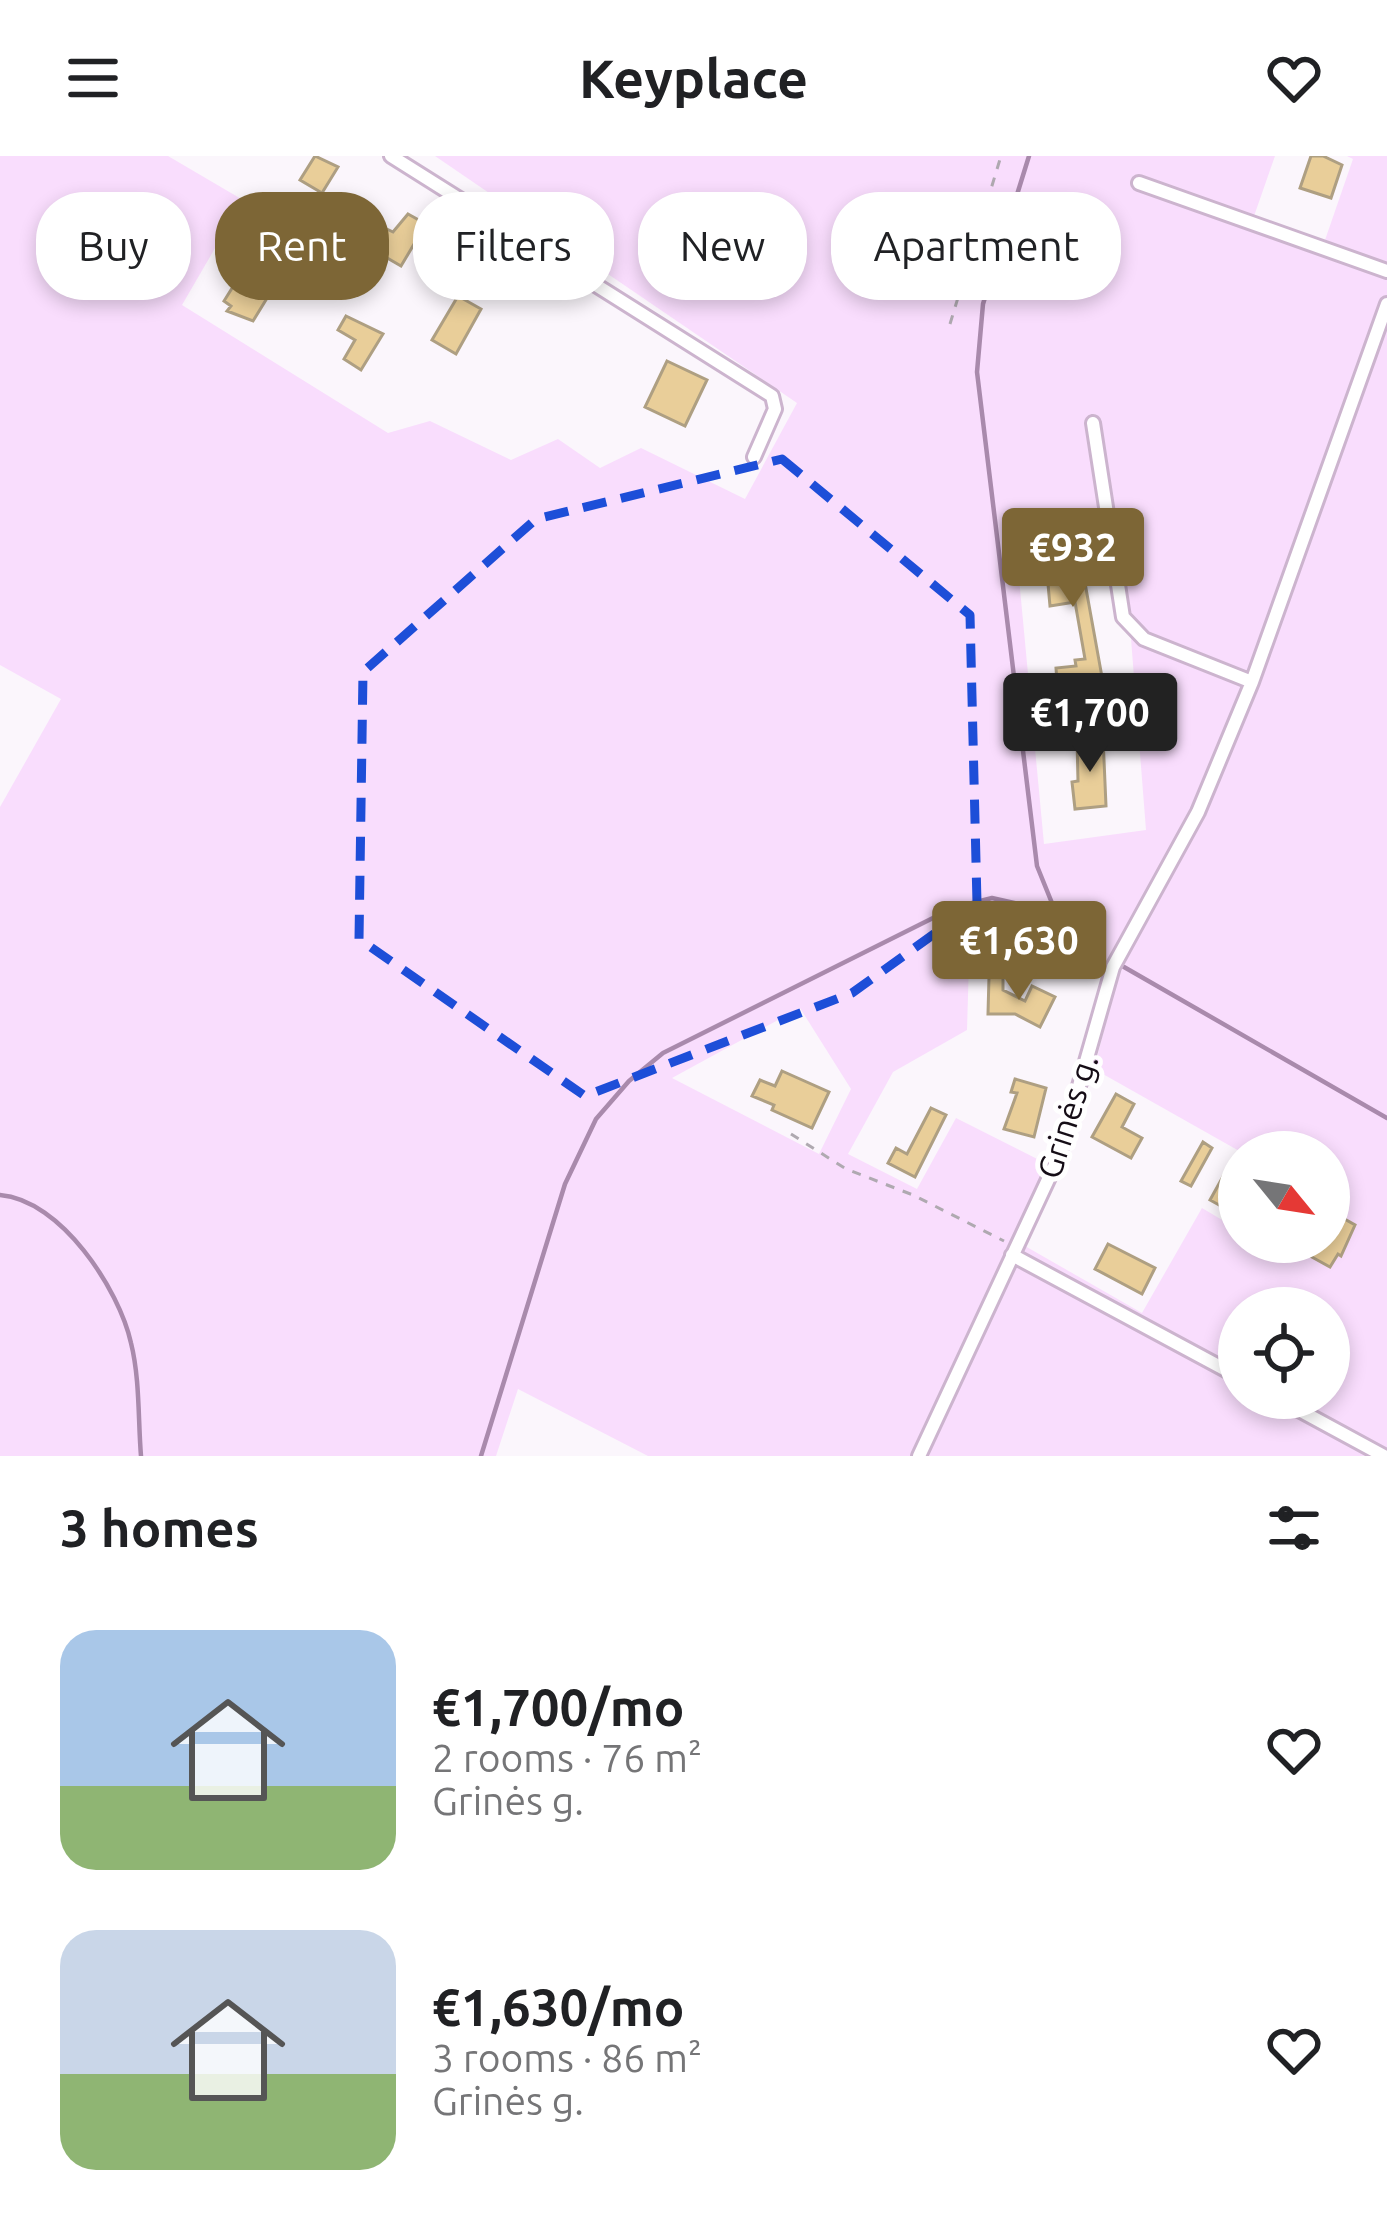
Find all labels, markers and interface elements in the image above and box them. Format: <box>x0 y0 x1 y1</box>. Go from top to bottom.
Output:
icon: menu <box>60 45 126 111</box>
icon: heart <box>1261 45 1327 111</box>
text: Keyplace <box>579 48 808 108</box>
chip: Buy <box>36 192 191 300</box>
chip: Rent <box>215 192 389 300</box>
chip: Filters <box>413 192 614 300</box>
chip: New <box>638 192 807 300</box>
chip: Apartment <box>831 192 1121 300</box>
pin: €932 <box>1002 508 1144 610</box>
text: €932 <box>1029 525 1117 568</box>
pin: €1,700 <box>992 673 1188 775</box>
text: €1,700 <box>1030 690 1150 733</box>
pin: €1,630 <box>921 901 1117 1003</box>
text: €1,630 <box>959 918 1079 961</box>
street label: Grinės g. <box>1030 1049 1104 1183</box>
north arrow <box>1218 1131 1350 1263</box>
map controls <box>1218 1131 1350 1419</box>
button: locate <box>1218 1287 1350 1419</box>
icon: filters <box>1261 1495 1327 1561</box>
text: 3 homes <box>60 1499 259 1557</box>
icon: home <box>156 1678 300 1822</box>
text: €1,700/mo <box>432 1678 684 1736</box>
icon: heart <box>1261 1717 1327 1783</box>
text: 2 rooms · 76 m² <box>432 1736 702 1779</box>
text: Grinės g. <box>432 1779 584 1822</box>
icon: home <box>156 1978 300 2122</box>
text: €1,630/mo <box>432 1978 684 2036</box>
icon: heart <box>1261 2017 1327 2083</box>
text: 3 rooms · 86 m² <box>432 2036 702 2079</box>
text: Grinės g. <box>432 2079 584 2122</box>

